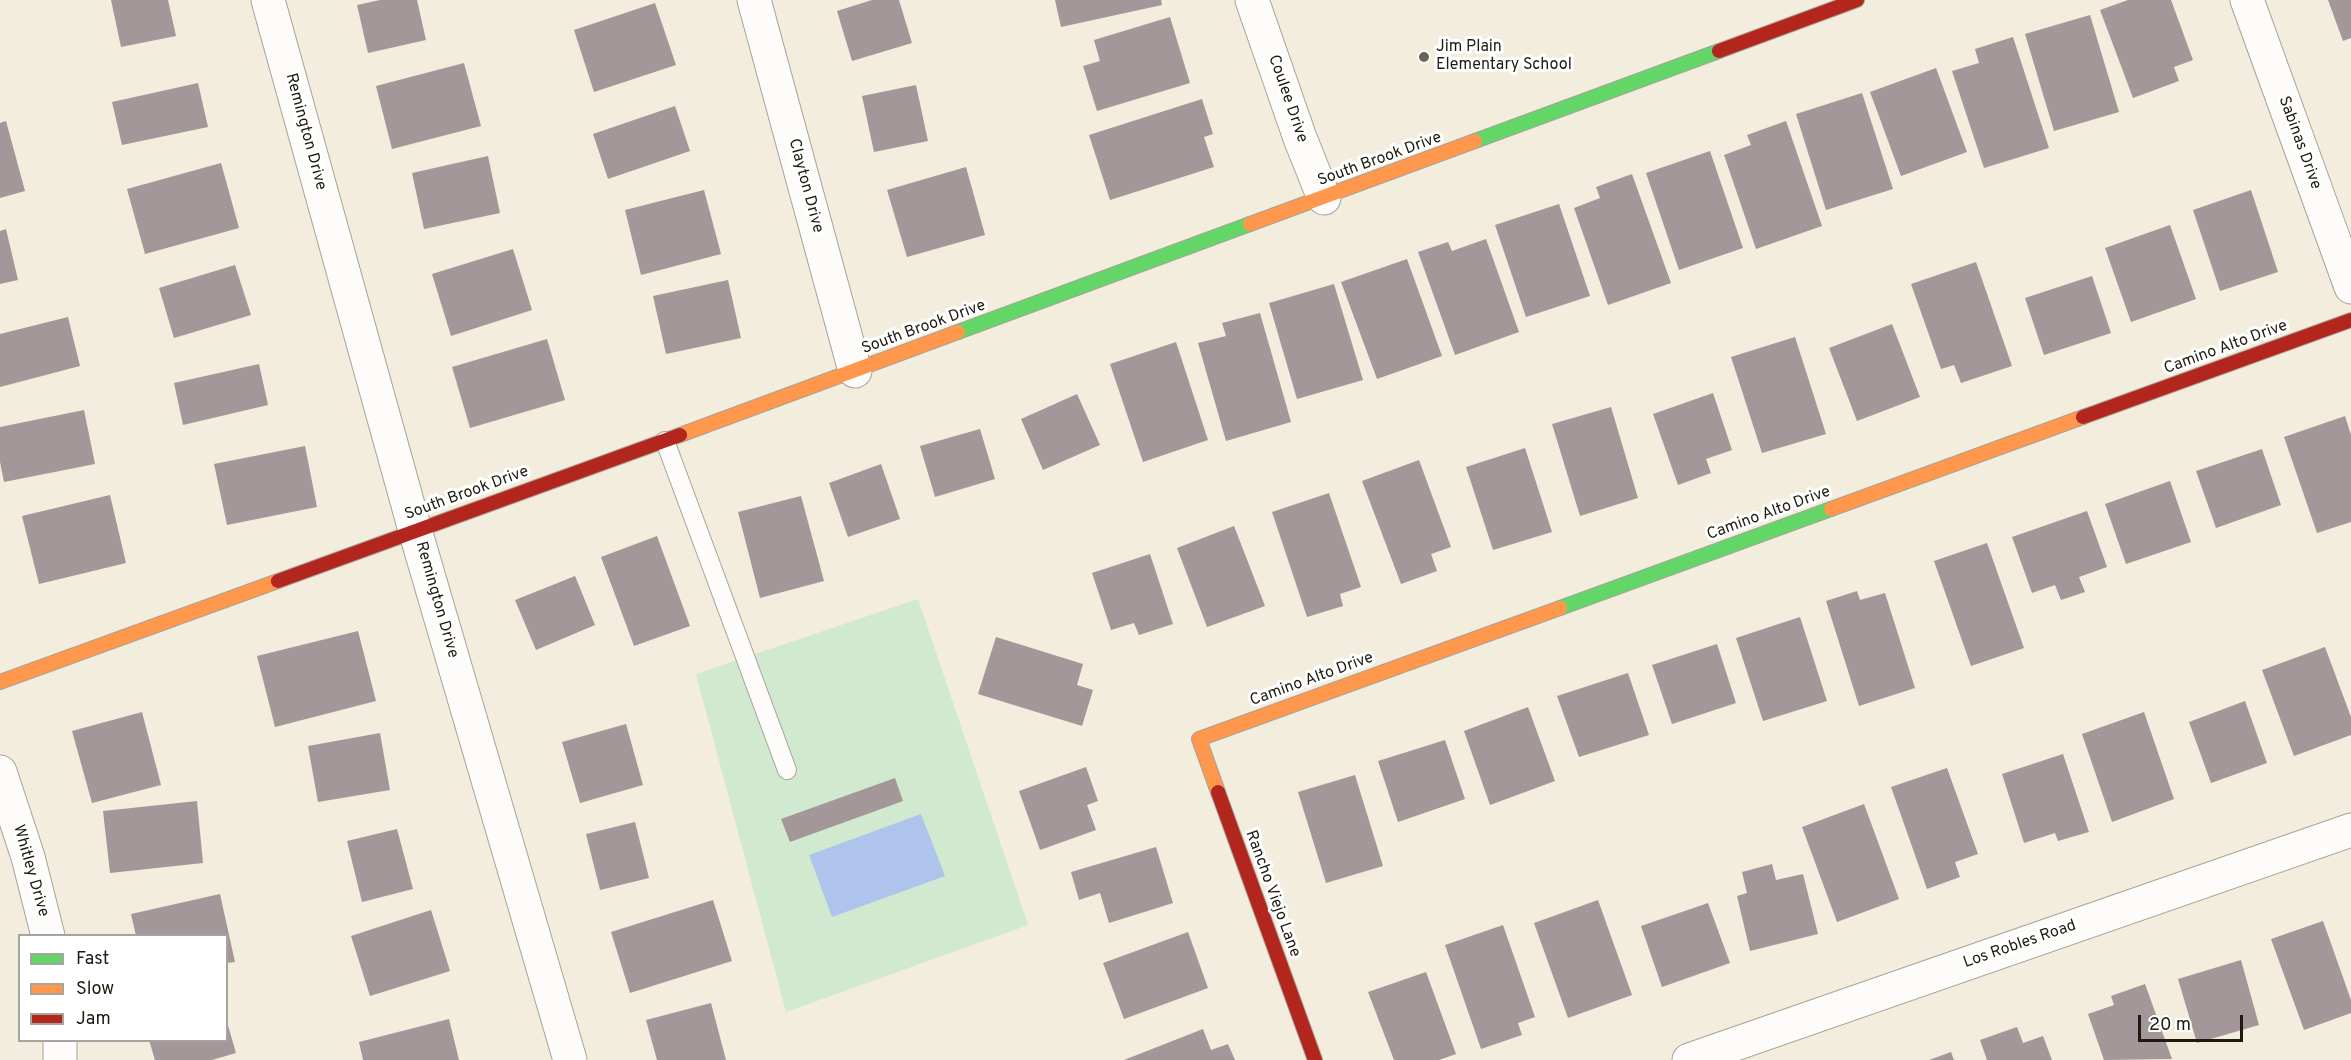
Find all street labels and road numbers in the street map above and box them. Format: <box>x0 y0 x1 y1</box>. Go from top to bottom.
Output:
street label: Coulee Drive <box>1263 53 1311 145</box>
street label: Remington Drive <box>280 71 330 193</box>
street label: Sabinas Drive <box>2273 94 2325 192</box>
street label: South Brook Drive <box>1315 129 1445 191</box>
street label: Clayton Drive <box>783 137 827 235</box>
street label: South Brook Drive <box>859 297 989 359</box>
street label: Camino Alto Drive <box>2162 317 2290 379</box>
street label: South Brook Drive <box>402 463 532 525</box>
street label: Camino Alto Drive <box>1705 483 1833 545</box>
street label: Remington Drive <box>410 540 462 660</box>
street label: Camino Alto Drive <box>1248 649 1376 711</box>
street label: Whitley Drive <box>8 823 52 919</box>
street label: Rancho Viejo Lane <box>1240 828 1304 960</box>
street label: Los Robles Road <box>1961 917 2079 973</box>

